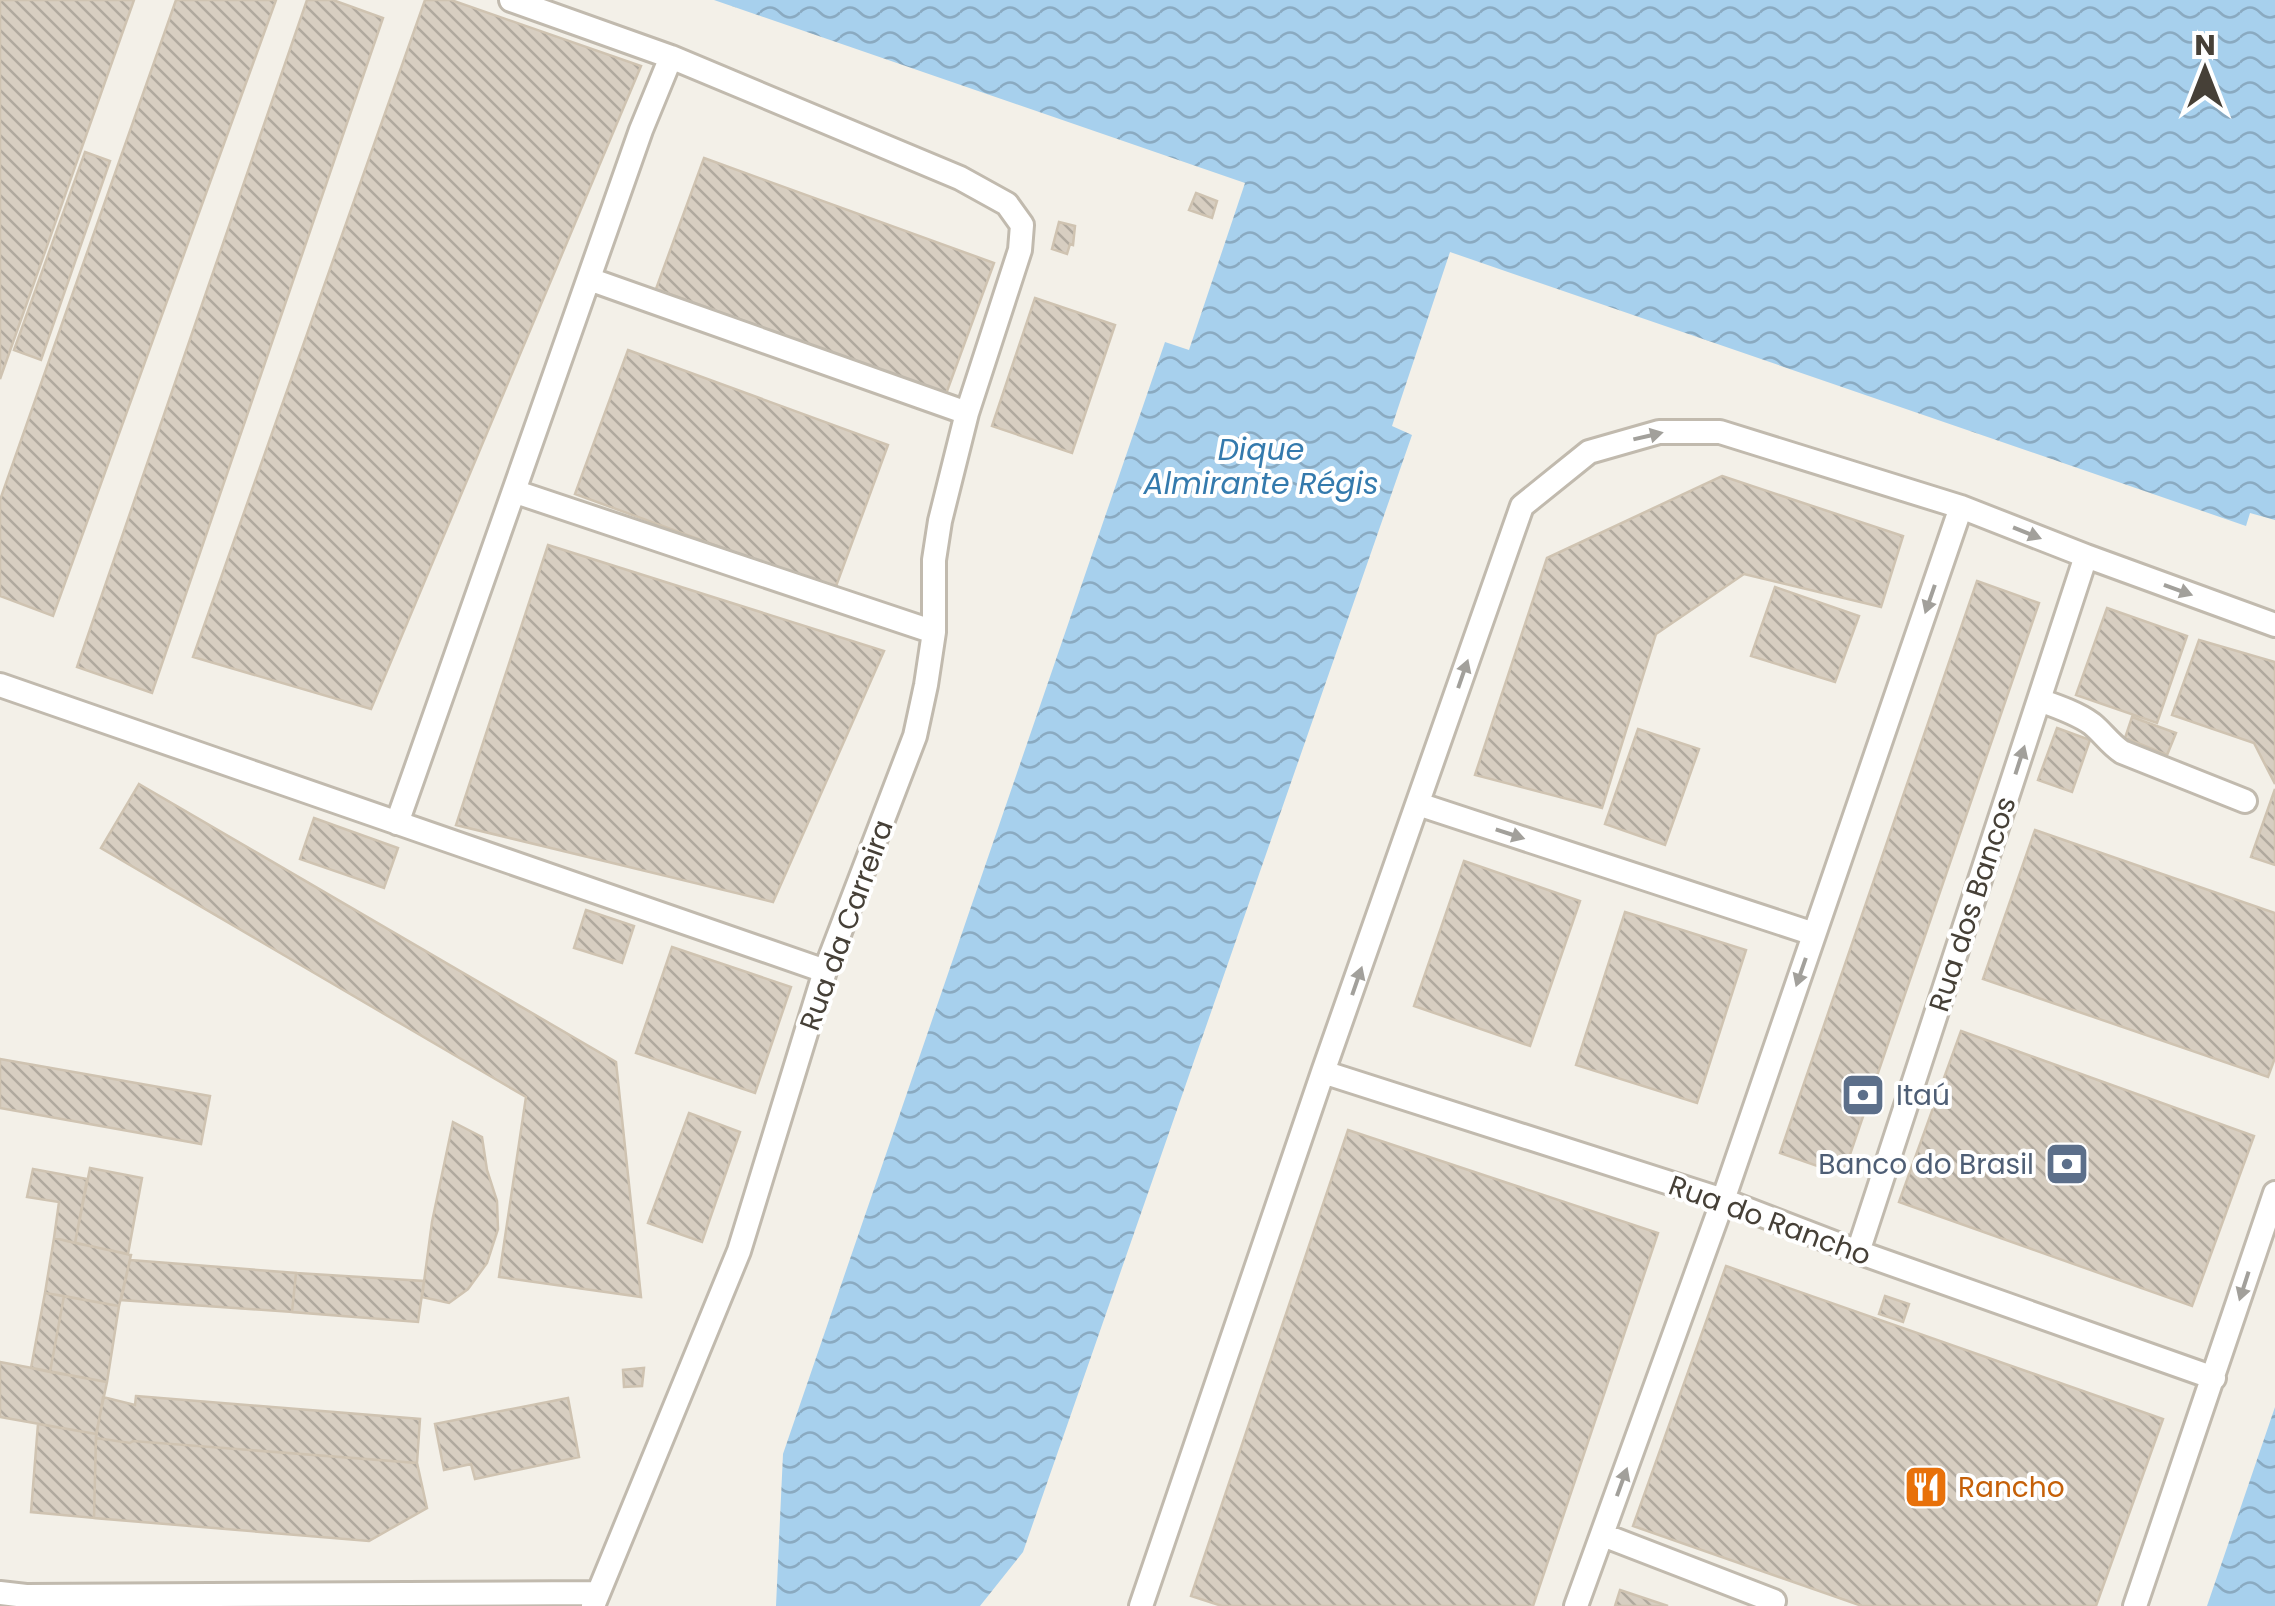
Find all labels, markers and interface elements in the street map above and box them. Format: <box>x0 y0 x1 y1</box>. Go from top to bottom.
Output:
north arrow <box>2155 20 2255 120</box>
text: N <box>2194 26 2216 65</box>
water label: Dique Almirante Régis <box>1142 428 1379 505</box>
one-way arrow <box>1633 428 1664 443</box>
one-way arrow <box>2012 525 2042 541</box>
one-way arrow <box>2164 583 2194 598</box>
one-way arrow <box>1921 584 1936 614</box>
one-way arrow <box>1457 658 1472 688</box>
one-way arrow <box>2013 745 2028 775</box>
street label: Rua dos Bancos <box>1919 792 2026 1017</box>
street label: Rua da Carreira <box>790 814 903 1036</box>
one-way arrow <box>1496 828 1526 843</box>
one-way arrow <box>1792 958 1807 988</box>
one-way arrow <box>1350 965 1365 995</box>
bank icon: Itaú <box>1840 1072 1886 1118</box>
place label: Itaú <box>1896 1076 1950 1115</box>
bank icon: Banco do Brasil <box>2044 1141 2090 1187</box>
place label: Banco do Brasil <box>1818 1145 2034 1184</box>
street label: Rua do Rancho <box>1663 1166 1876 1275</box>
one-way arrow <box>2236 1271 2251 1301</box>
restaurant icon: Rancho <box>1903 1464 1949 1510</box>
one-way arrow <box>1615 1466 1630 1496</box>
place label: Rancho <box>1958 1468 2065 1507</box>

